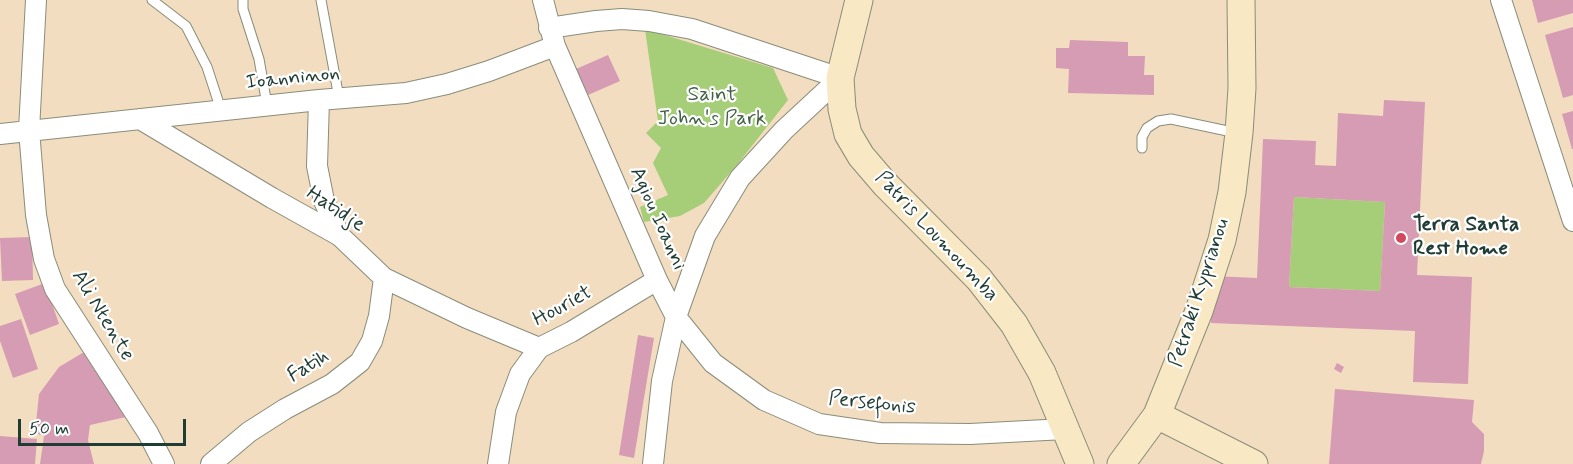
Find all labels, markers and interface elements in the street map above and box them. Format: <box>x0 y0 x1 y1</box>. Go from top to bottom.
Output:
street label: Ioanninon <box>245 62 341 96</box>
park label: Saint John's Park <box>658 83 766 133</box>
street label: Agiou Ioanni <box>623 164 691 274</box>
street label: Patris Loumoumba <box>869 166 1003 308</box>
street label: Hatidje <box>301 182 369 238</box>
place label: Terra Santa Rest Home <box>1413 213 1519 263</box>
street label: Petraki Kyprianou <box>1164 216 1236 370</box>
marker: Terra Santa Rest Home <box>1394 231 1408 245</box>
street label: Ali Ntente <box>65 266 139 366</box>
street label: Houriet <box>529 281 597 333</box>
street label: Fatih <box>284 345 334 389</box>
street label: Persefonis <box>827 387 917 421</box>
scale bar <box>21 407 189 445</box>
text: 50 m <box>29 417 69 441</box>

